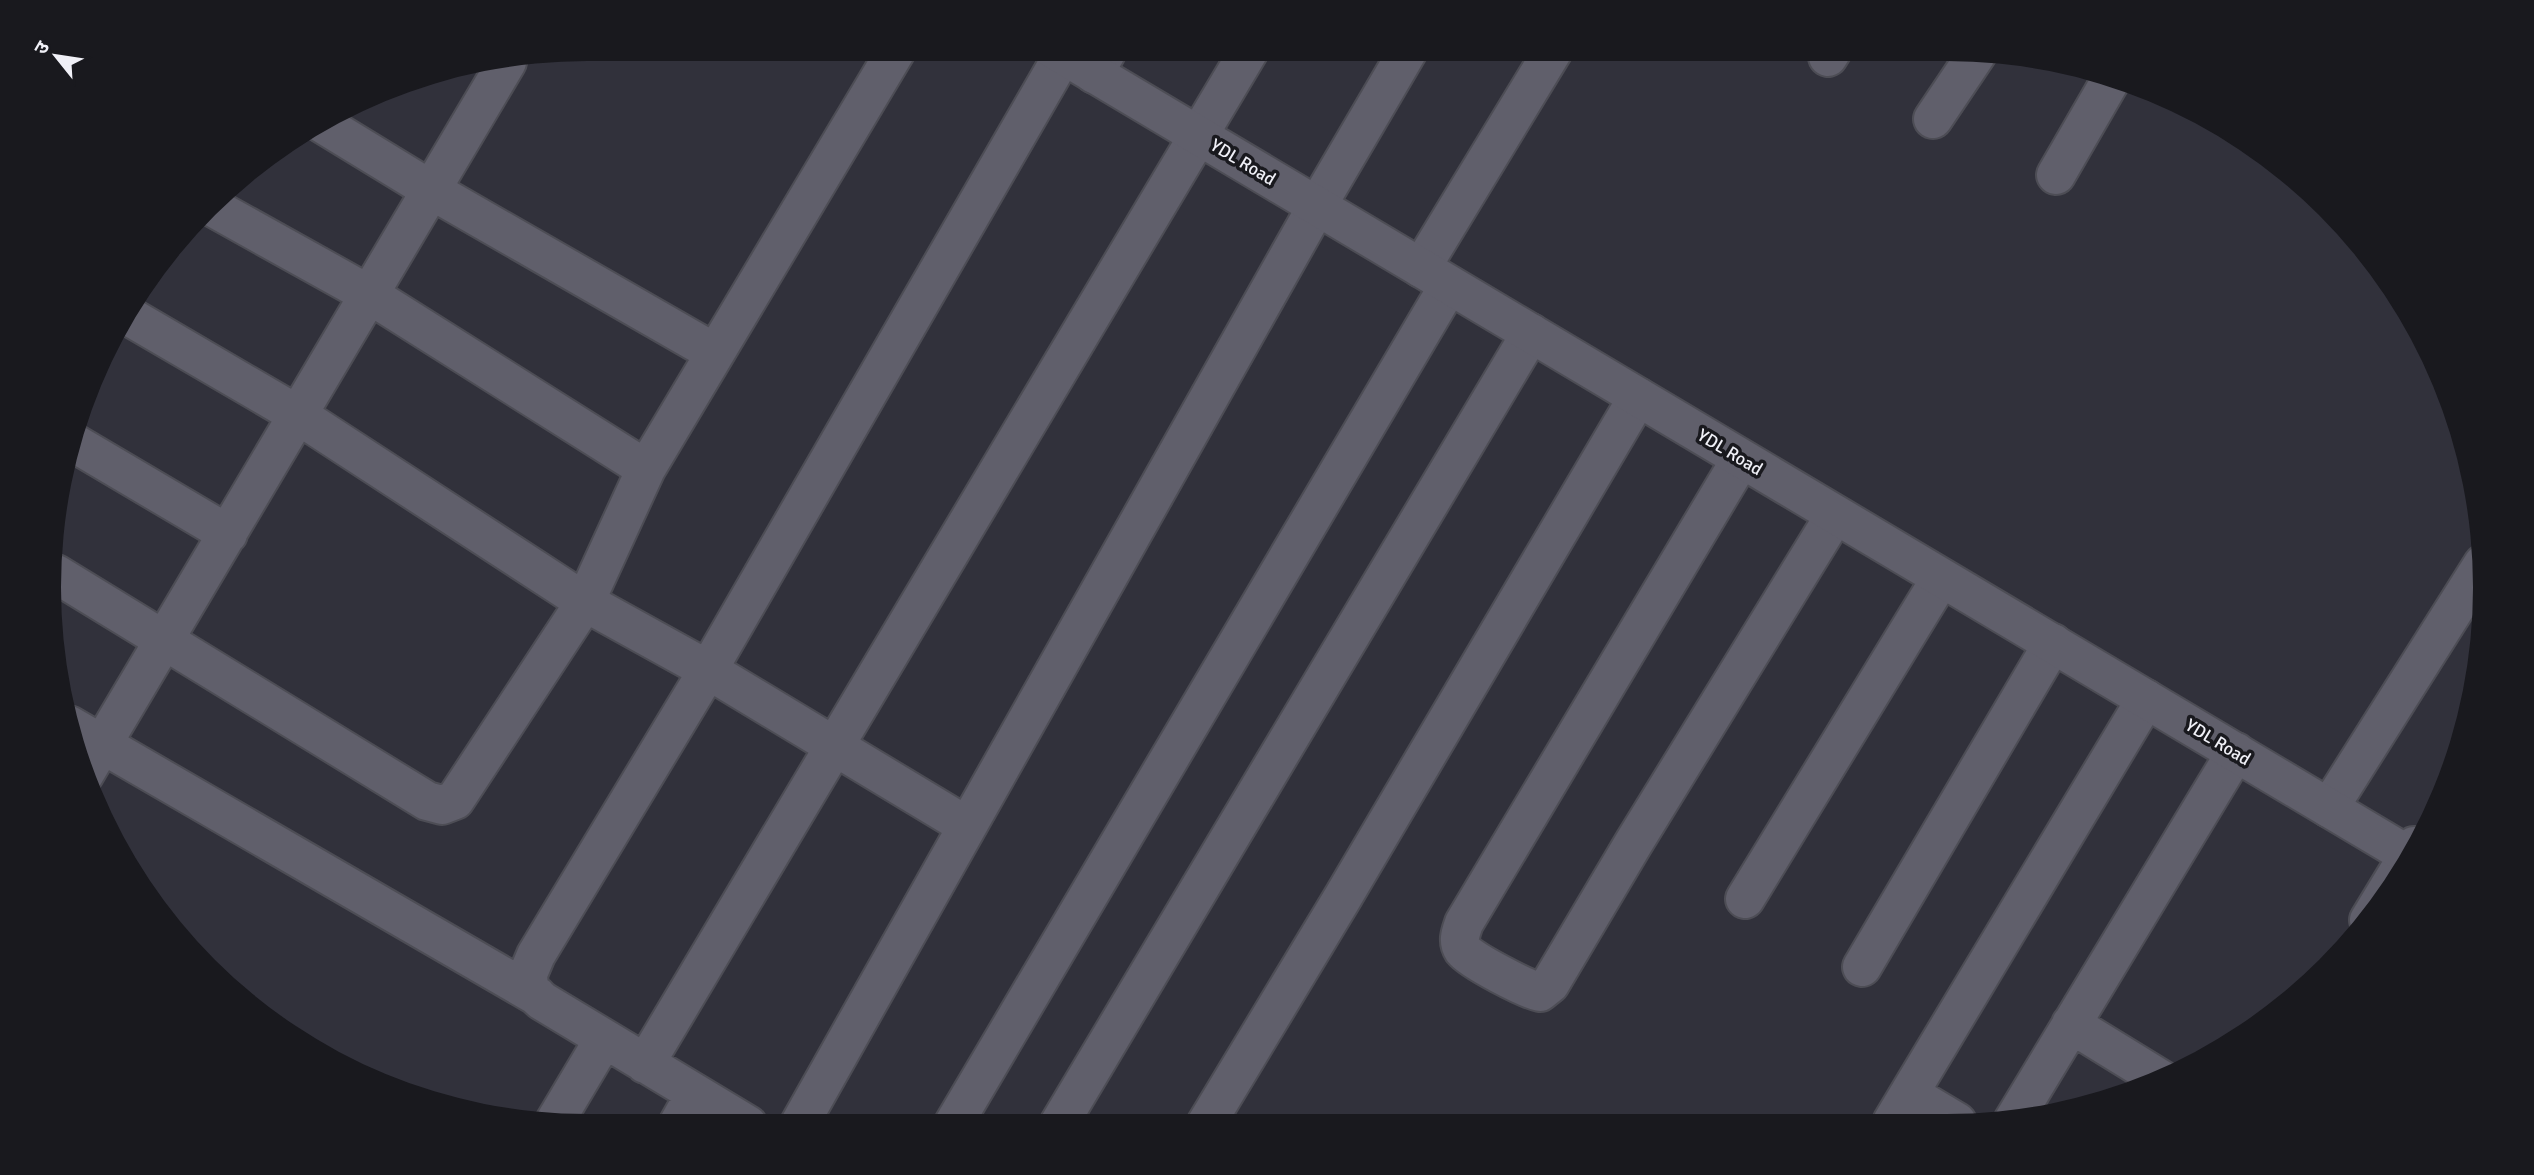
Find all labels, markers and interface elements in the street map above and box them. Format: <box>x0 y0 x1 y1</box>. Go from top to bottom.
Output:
north arrow <box>21 21 91 91</box>
text: उ <box>29 36 56 59</box>
street label: YDL Road <box>1206 134 1280 190</box>
street label: YDL Road <box>1693 424 1767 480</box>
street label: YDL Road <box>2181 714 2255 770</box>

